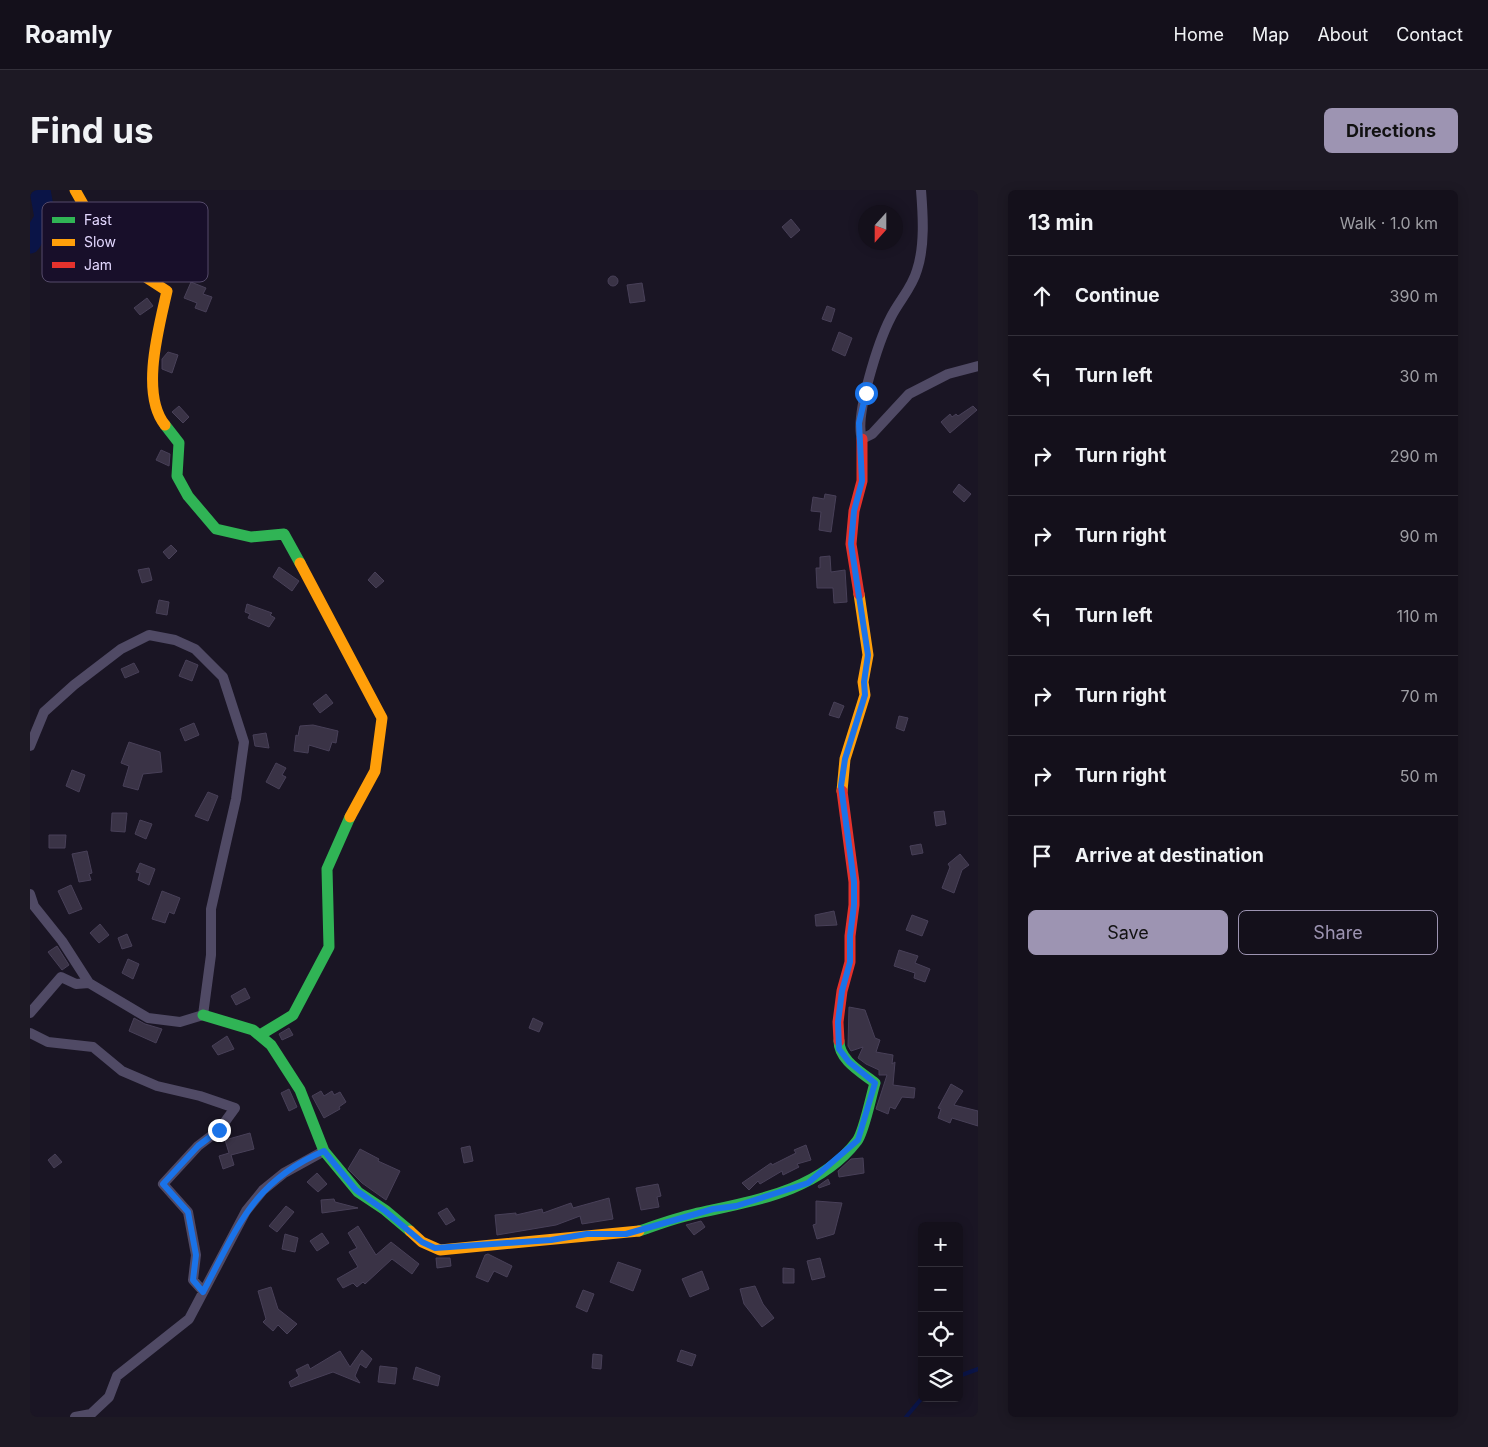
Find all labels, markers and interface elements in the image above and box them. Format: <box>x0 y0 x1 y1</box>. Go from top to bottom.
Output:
text: Roamly <box>25 20 112 49</box>
text: Home <box>1174 24 1224 45</box>
text: Map <box>1252 24 1289 45</box>
text: About <box>1317 24 1368 45</box>
text: Contact <box>1396 24 1463 45</box>
button: Directions <box>1324 108 1458 153</box>
text: Find us <box>30 109 154 151</box>
legend <box>42 202 208 282</box>
north arrow <box>858 205 903 250</box>
text: 13 min <box>1028 210 1094 235</box>
text: Fast <box>84 211 112 228</box>
text: Walk · 1.0 km <box>1340 213 1438 233</box>
text: Slow <box>84 233 116 250</box>
text: Jam <box>84 256 112 273</box>
icon: ahead <box>1028 282 1056 310</box>
text: Continue <box>1075 284 1160 307</box>
text: 390 m <box>1390 286 1438 306</box>
icon: left <box>1028 362 1056 390</box>
text: Turn left <box>1075 364 1153 387</box>
text: 30 m <box>1400 366 1438 386</box>
route start <box>855 382 878 405</box>
icon: right <box>1028 442 1056 470</box>
text: Turn right <box>1075 444 1166 467</box>
text: 290 m <box>1390 446 1438 466</box>
icon: right <box>1028 522 1056 550</box>
text: Turn right <box>1075 524 1166 547</box>
text: 90 m <box>1399 526 1438 546</box>
icon: left <box>1028 602 1056 630</box>
text: Turn left <box>1075 604 1153 627</box>
text: 110 m <box>1396 606 1438 626</box>
icon: right <box>1028 682 1056 710</box>
text: Turn right <box>1075 684 1166 707</box>
text: 70 m <box>1401 686 1438 706</box>
icon: right <box>1028 762 1056 790</box>
text: Turn right <box>1075 764 1166 787</box>
text: 50 m <box>1400 766 1438 786</box>
icon: arrive <box>1028 842 1056 870</box>
text: Arrive at destination <box>1075 844 1264 867</box>
button: Save <box>1028 910 1228 955</box>
button: Share <box>1238 910 1438 955</box>
route end <box>208 1119 231 1142</box>
map controls <box>918 1222 963 1402</box>
button: + <box>918 1222 963 1267</box>
button: − <box>918 1267 963 1312</box>
button: locate <box>918 1312 963 1357</box>
button: layers <box>918 1357 963 1402</box>

